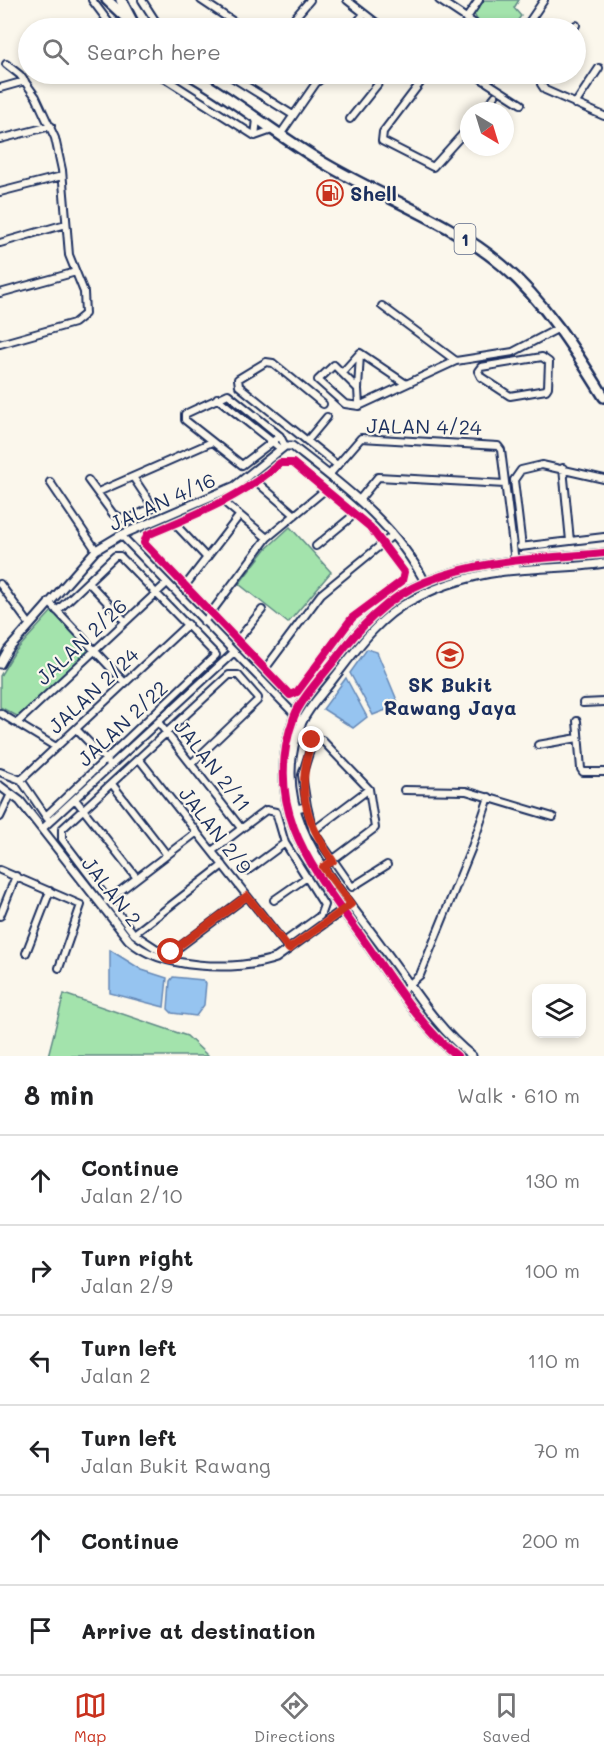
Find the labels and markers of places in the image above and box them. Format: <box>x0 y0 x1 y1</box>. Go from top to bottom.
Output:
fuel station icon: Shell <box>315 178 345 208</box>
place label: Shell <box>350 180 397 206</box>
school or university icon: SK Bukit Rawang Jaya <box>435 640 465 670</box>
place label: SK Bukit Rawang Jaya <box>384 671 516 720</box>

